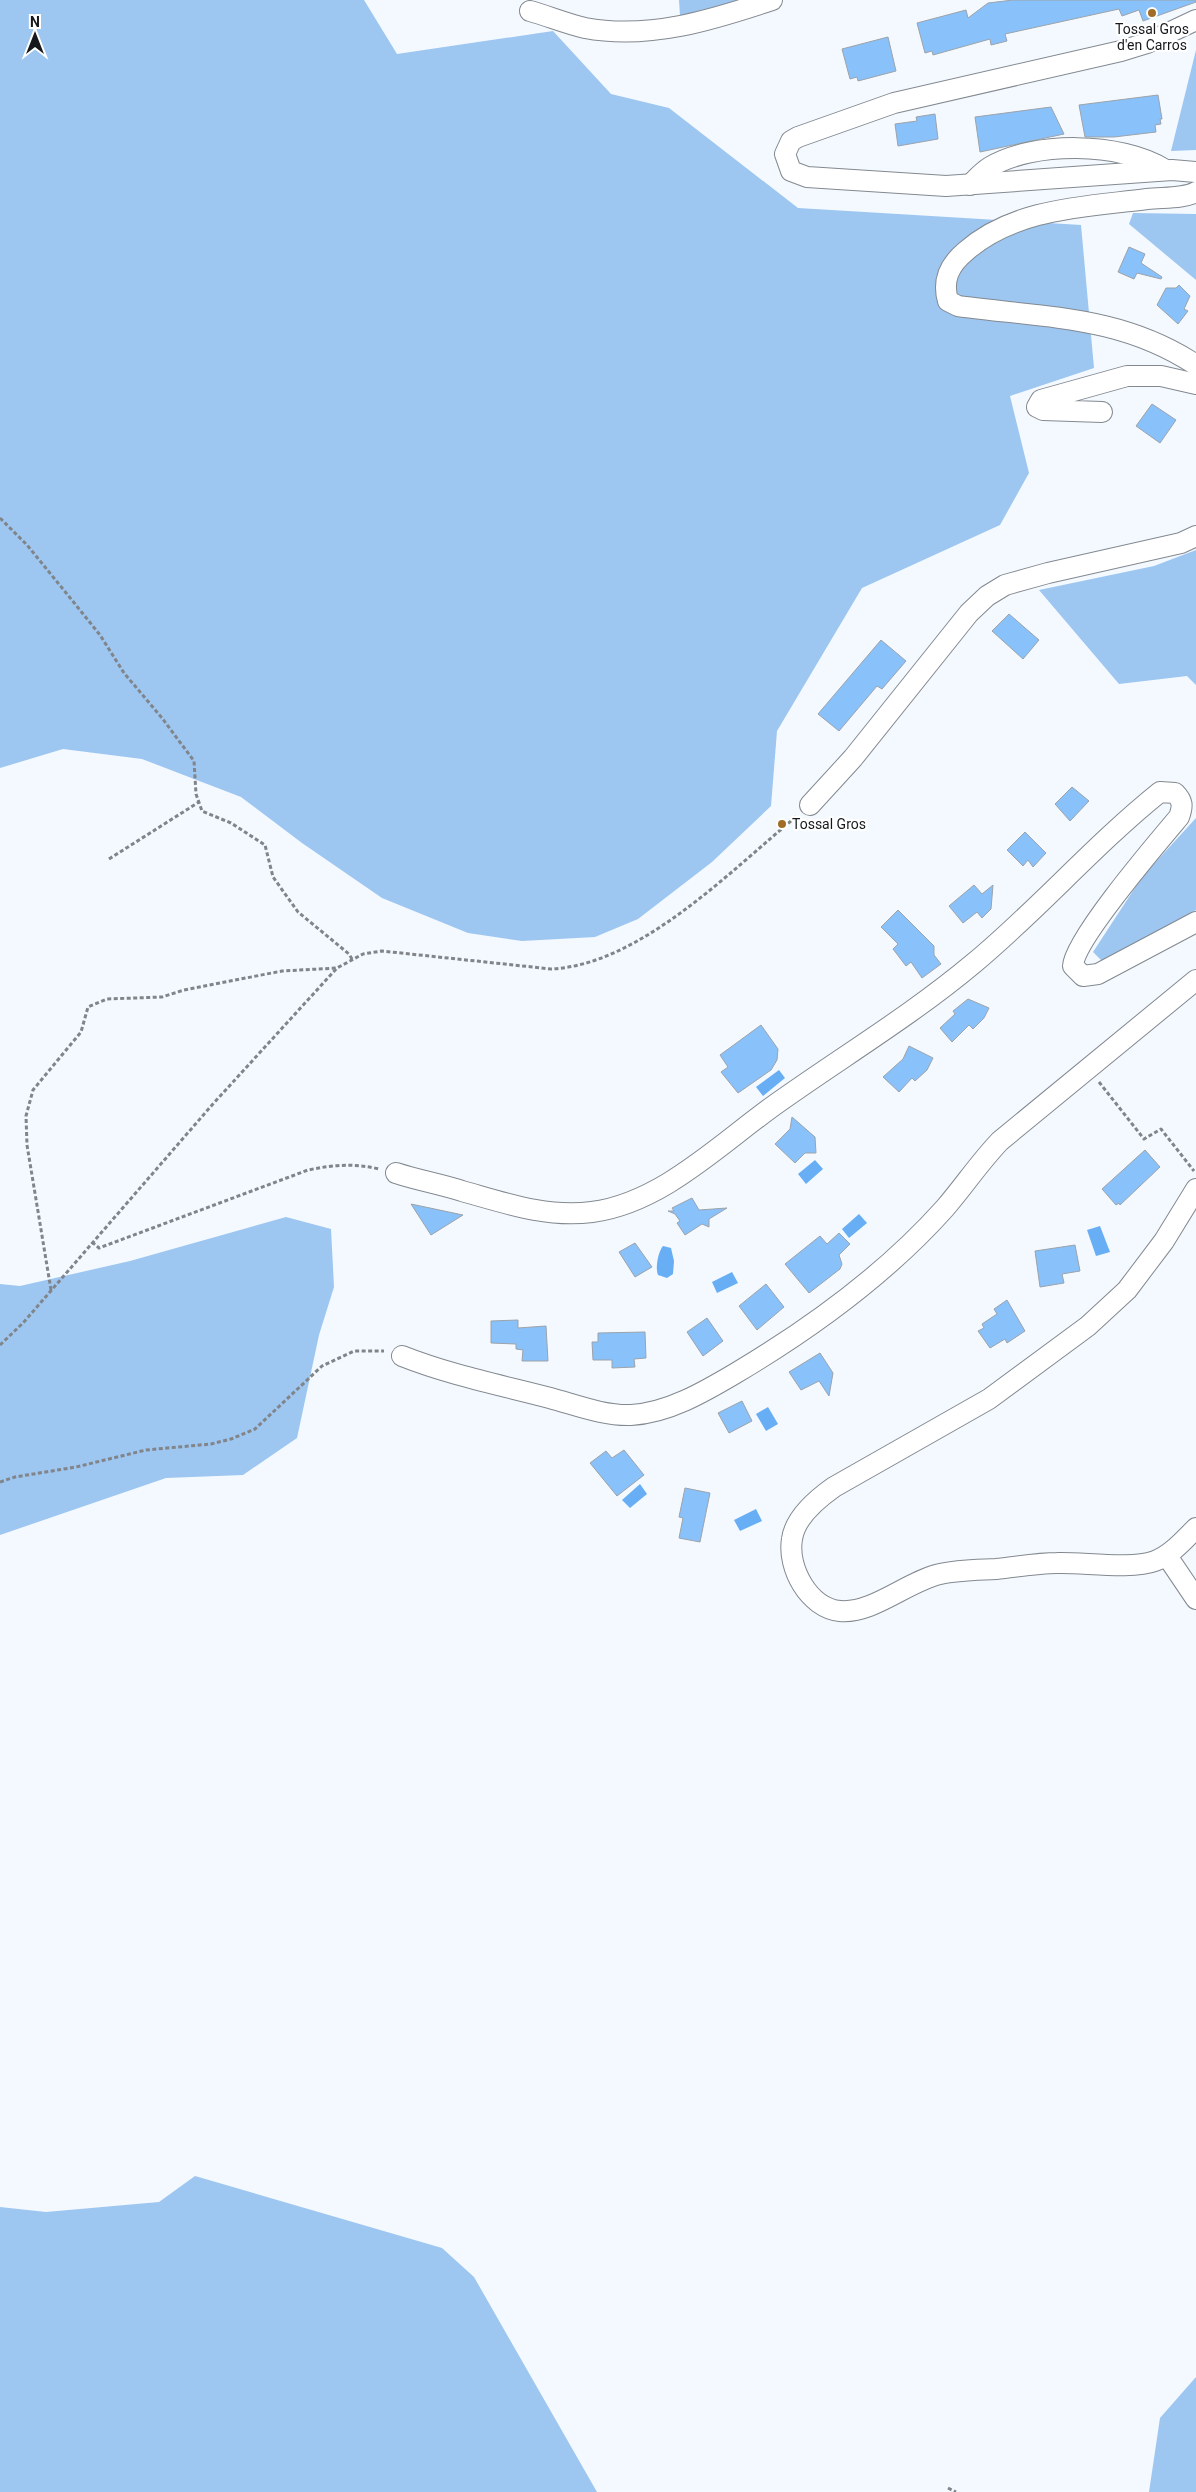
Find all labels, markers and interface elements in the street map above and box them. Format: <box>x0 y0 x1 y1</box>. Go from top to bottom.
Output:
marker: Tossal Gros d'en Carros <box>1146 7 1158 19</box>
north arrow <box>10 10 60 60</box>
text: N <box>30 14 40 30</box>
place label: Tossal Gros d'en Carros <box>1115 21 1189 53</box>
place label: Tossal Gros <box>792 816 866 832</box>
marker: Tossal Gros <box>776 818 788 830</box>

